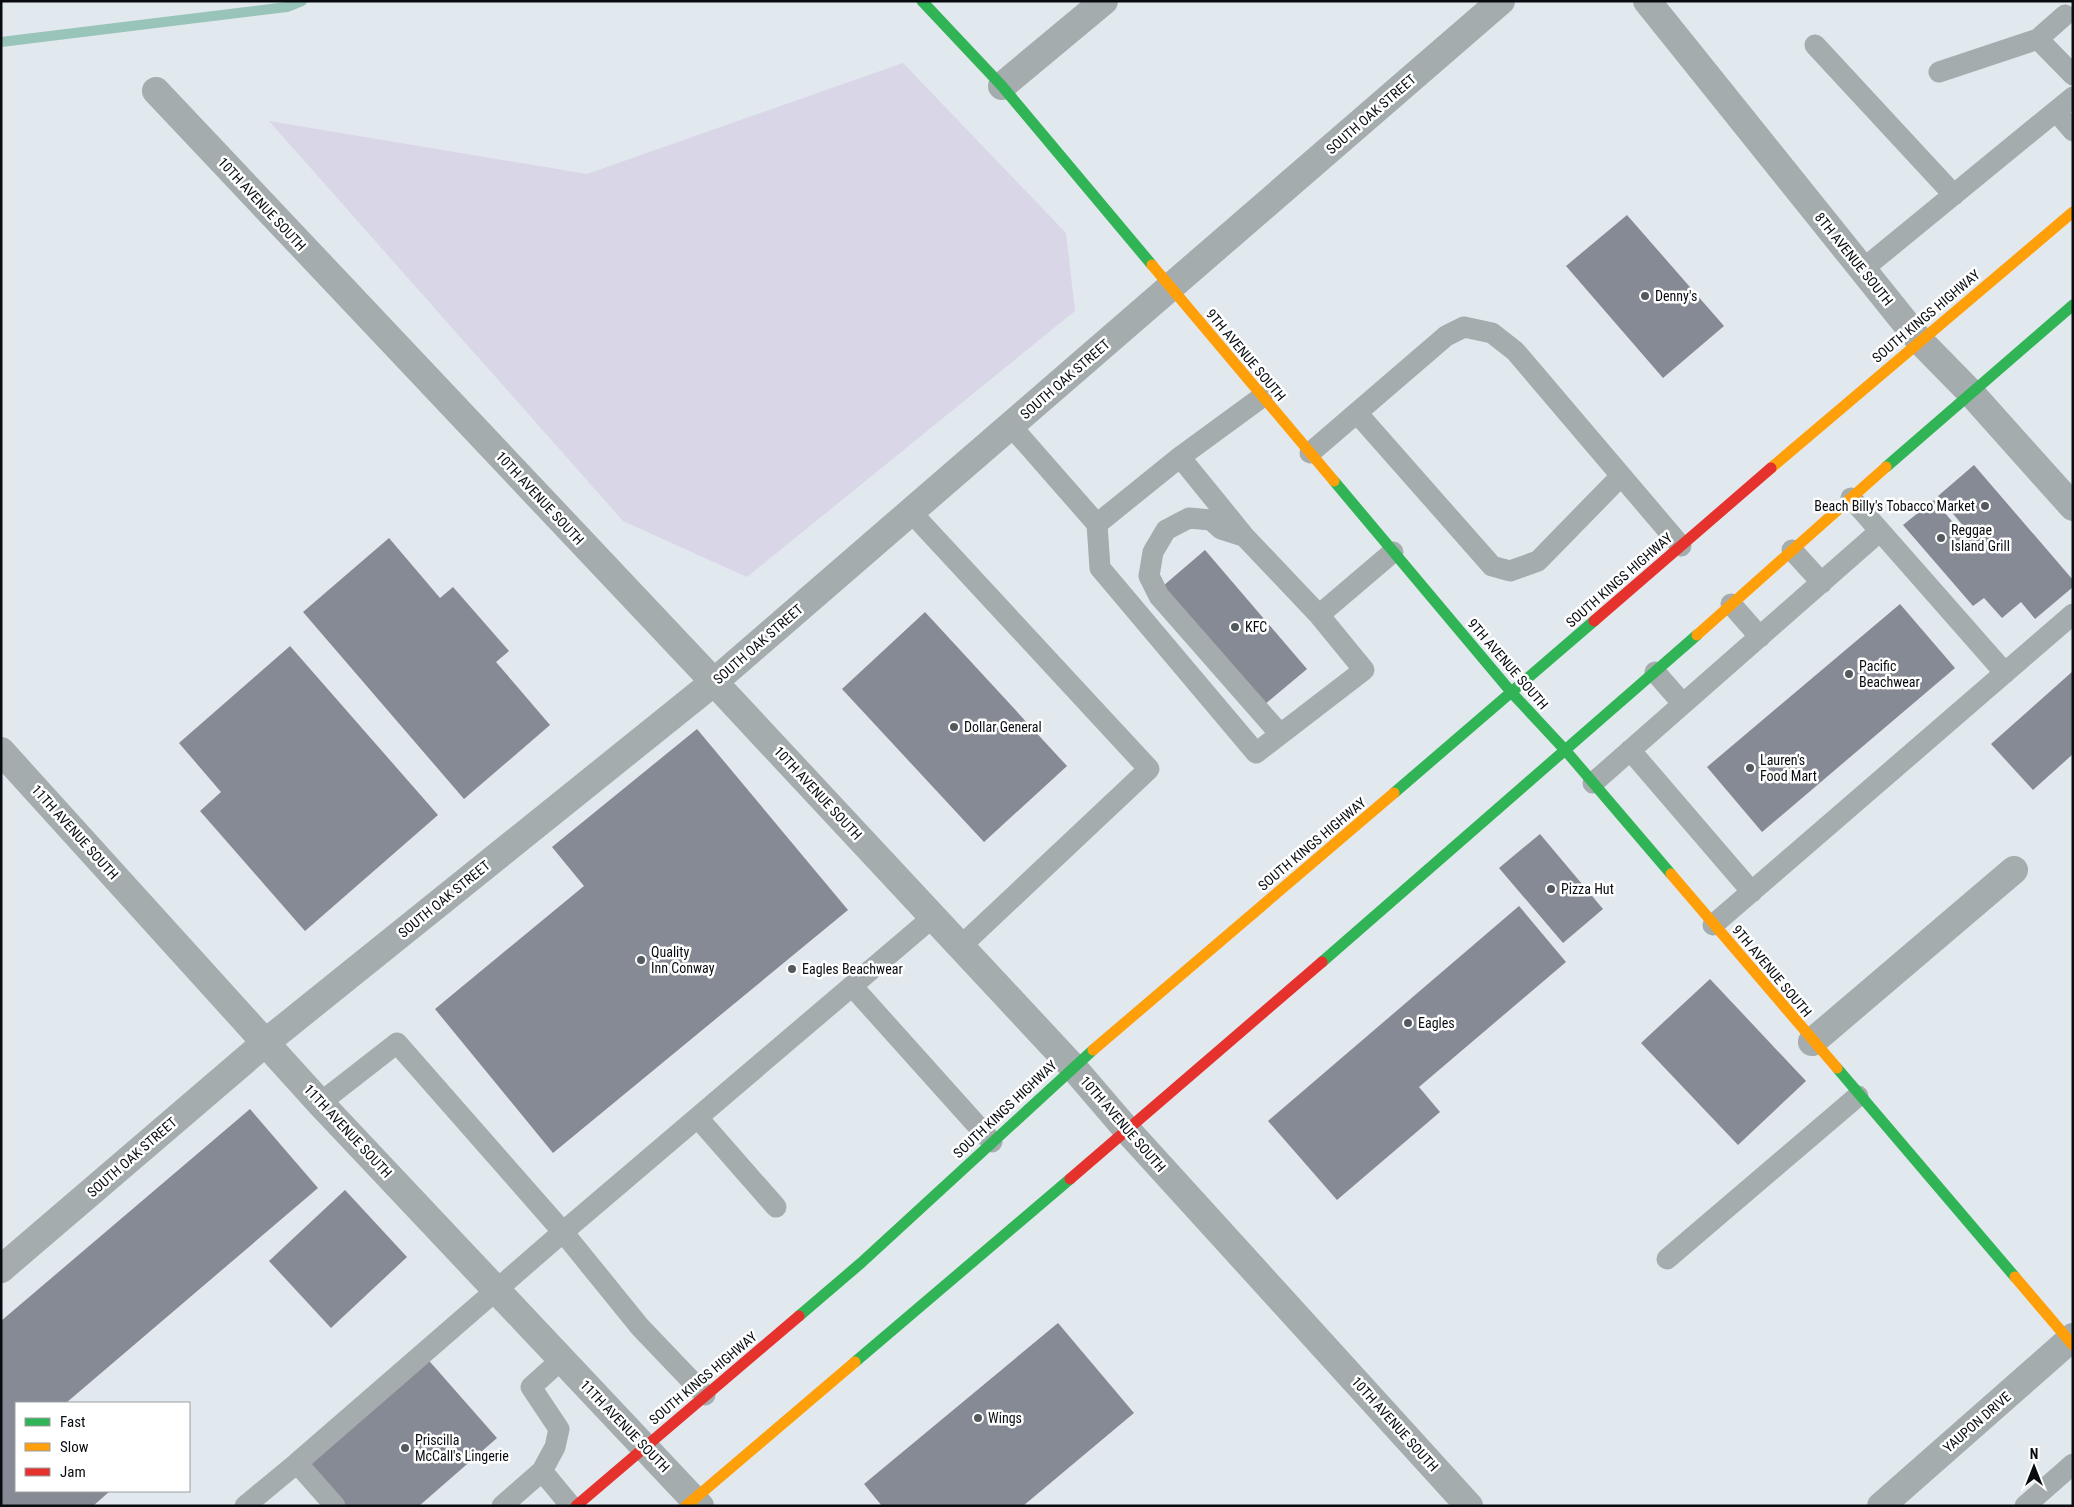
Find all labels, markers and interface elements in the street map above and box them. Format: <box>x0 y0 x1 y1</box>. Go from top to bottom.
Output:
street label: SOUTH OAK STREET <box>1323 71 1419 157</box>
street label: 10TH AVENUE SOUTH <box>215 154 309 254</box>
street label: 8TH AVENUE SOUTH <box>1812 209 1896 309</box>
street label: SOUTH KINGS HIGHWAY <box>1869 266 1984 366</box>
place label: Denny's <box>1655 288 1697 304</box>
marker: Denny's <box>1639 290 1651 302</box>
street label: 9TH AVENUE SOUTH <box>1203 306 1289 404</box>
street label: SOUTH OAK STREET <box>1017 336 1113 422</box>
street label: 10TH AVENUE SOUTH <box>493 448 587 548</box>
place label: Beach Billy's Tobacco Market <box>1814 498 1975 514</box>
marker: Beach Billy's Tobacco Market <box>1979 500 1991 512</box>
place label: Reggae Island Grill <box>1951 522 2010 554</box>
street label: SOUTH KINGS HIGHWAY <box>1563 529 1676 631</box>
marker: Reggae Island Grill <box>1935 532 1947 544</box>
street label: SOUTH OAK STREET <box>710 601 806 687</box>
street label: 9TH AVENUE SOUTH <box>1464 616 1552 712</box>
place label: KFC <box>1245 619 1267 635</box>
marker: KFC <box>1229 621 1241 633</box>
place label: Pacific Beachwear <box>1859 658 1920 690</box>
marker: Pacific Beachwear <box>1843 668 1855 680</box>
place label: Dollar General <box>964 719 1042 735</box>
marker: Dollar General <box>948 721 960 733</box>
street label: 10TH AVENUE SOUTH <box>771 743 865 843</box>
place label: Lauren's Food Mart <box>1760 752 1817 784</box>
marker: Lauren's Food Mart <box>1744 762 1756 774</box>
street label: 11TH AVENUE SOUTH <box>28 781 122 883</box>
street label: SOUTH KINGS HIGHWAY <box>1255 794 1370 894</box>
street label: SOUTH OAK STREET <box>395 857 493 941</box>
place label: Pizza Hut <box>1561 881 1614 897</box>
marker: Pizza Hut <box>1545 883 1557 895</box>
street label: 9TH AVENUE SOUTH <box>1729 922 1815 1020</box>
place label: Quality Inn Conway <box>651 944 715 976</box>
marker: Quality Inn Conway <box>635 954 647 966</box>
place label: Eagles Beachwear <box>802 961 903 977</box>
marker: Eagles Beachwear <box>786 963 798 975</box>
place label: Eagles <box>1418 1015 1455 1031</box>
marker: Eagles <box>1402 1017 1414 1029</box>
street label: SOUTH KINGS HIGHWAY <box>950 1056 1061 1161</box>
street label: 10TH AVENUE SOUTH <box>1077 1073 1169 1175</box>
street label: 11TH AVENUE SOUTH <box>301 1081 395 1181</box>
street label: SOUTH OAK STREET <box>84 1114 180 1200</box>
street label: SOUTH KINGS HIGHWAY <box>646 1328 761 1428</box>
street label: 10TH AVENUE SOUTH <box>1348 1373 1442 1475</box>
street label: 11TH AVENUE SOUTH <box>577 1377 673 1475</box>
street label: YAUPON DRIVE <box>1940 1388 2014 1456</box>
legend <box>15 1402 190 1492</box>
place label: Wings <box>988 1410 1022 1426</box>
marker: Wings <box>972 1412 984 1424</box>
text: Fast <box>60 1413 85 1431</box>
place label: Priscilla McCall's Lingerie <box>415 1432 509 1464</box>
text: Slow <box>60 1438 89 1456</box>
marker: Priscilla McCall's Lingerie <box>399 1442 411 1454</box>
north arrow <box>2009 1442 2059 1492</box>
text: N <box>2030 1446 2038 1462</box>
text: Jam <box>60 1463 86 1481</box>

